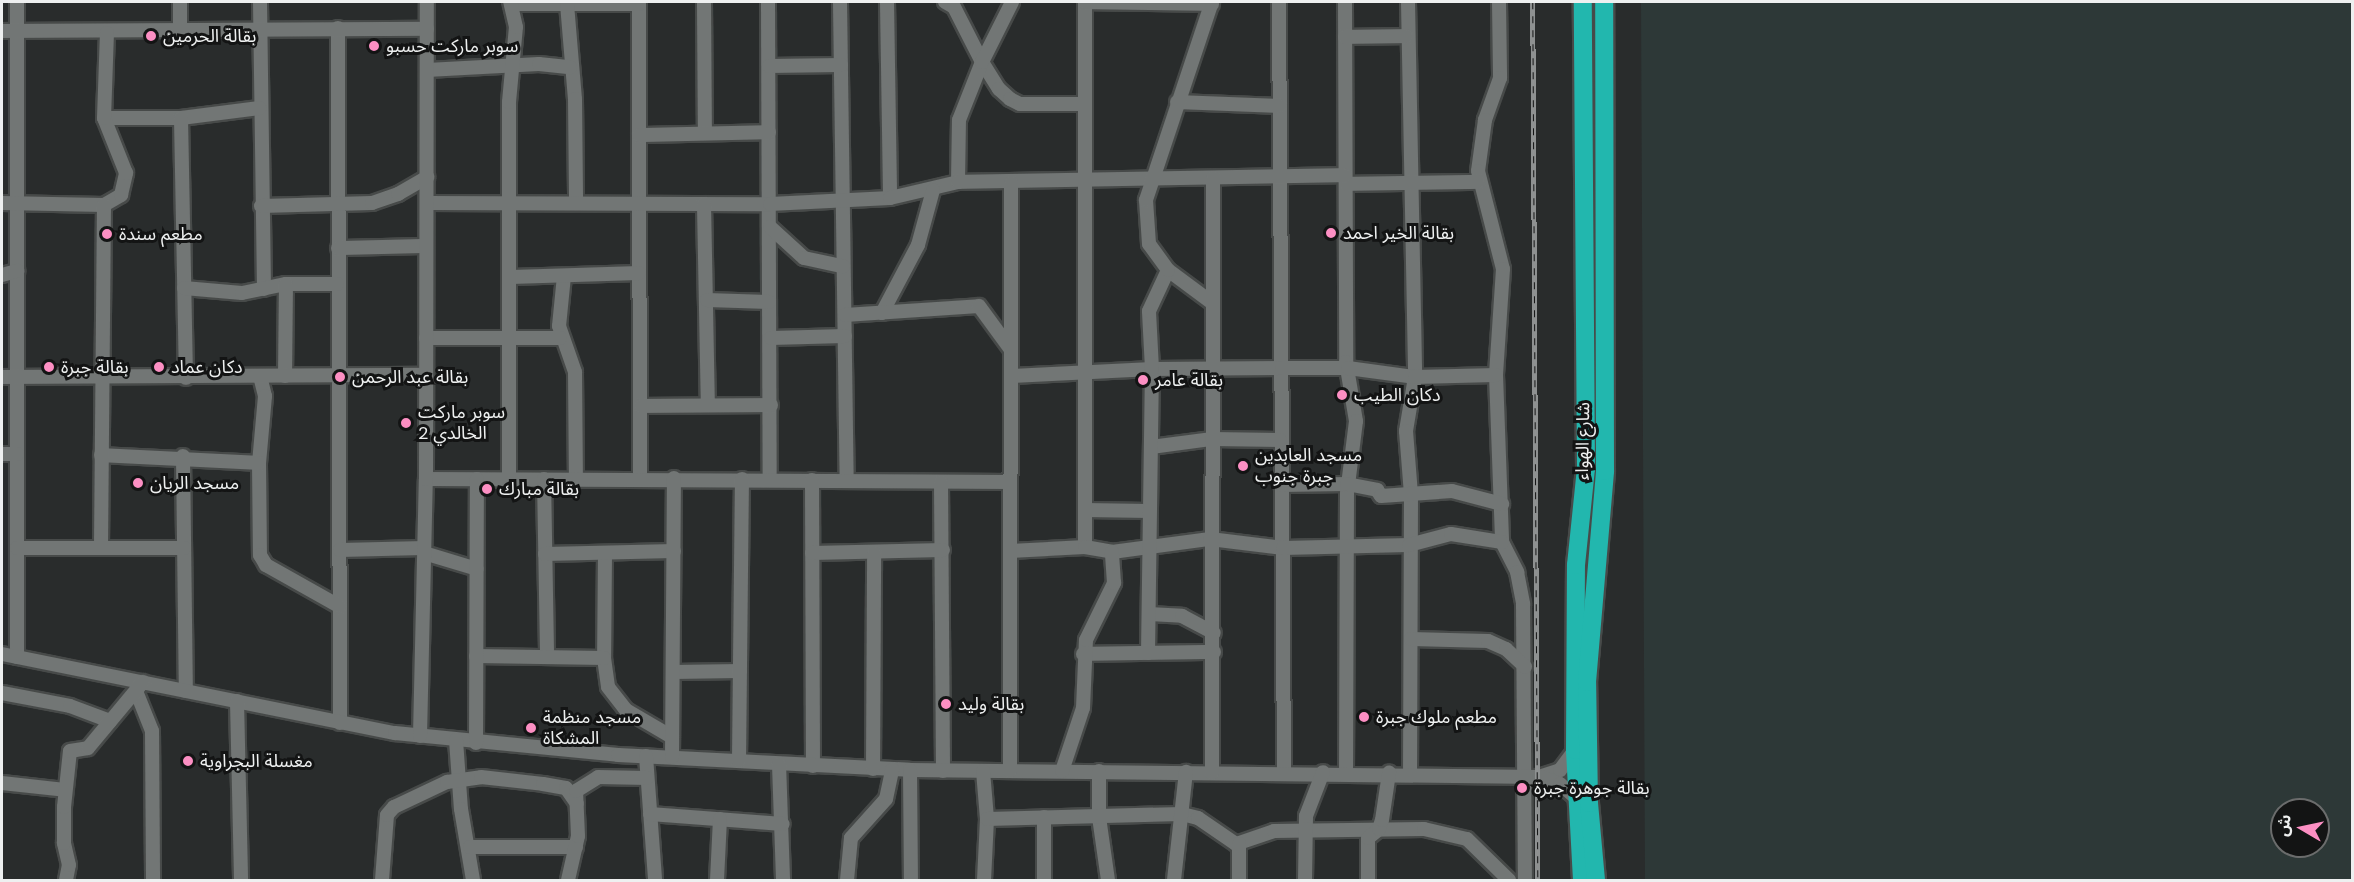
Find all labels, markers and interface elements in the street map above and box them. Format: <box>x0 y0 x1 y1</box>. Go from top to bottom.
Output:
place label: بقالة الحرمين <box>163 25 256 47</box>
marker: بقالة الحرمين <box>144 29 158 43</box>
place label: سوبر ماركت حسبو <box>386 35 518 57</box>
marker: سوبر ماركت حسبو <box>367 39 381 53</box>
place label: بقالة الخير احمد <box>1343 222 1454 244</box>
place label: مطعم سندة <box>119 223 203 245</box>
marker: بقالة الخير احمد <box>1324 226 1338 240</box>
marker: مطعم سندة <box>100 227 114 241</box>
place label: بقالة جبرة <box>61 356 129 378</box>
place label: دكان عماد <box>171 356 243 378</box>
marker: بقالة جبرة <box>42 360 56 374</box>
marker: دكان عماد <box>152 360 166 374</box>
place label: بقالة عبد الرحمن <box>352 366 468 388</box>
place label: بقالة عامر <box>1155 369 1223 391</box>
marker: بقالة عبد الرحمن <box>333 370 347 384</box>
marker: بقالة عامر <box>1136 373 1150 387</box>
place label: دكان الطيب <box>1354 384 1440 406</box>
marker: دكان الطيب <box>1335 388 1349 402</box>
place label: سوبر ماركت الخالدي 2 <box>418 402 505 444</box>
street label: شارع الهواء <box>1572 402 1594 480</box>
marker: سوبر ماركت الخالدي 2 <box>399 416 413 430</box>
place label: مسجد العابدين جبرة جنوب <box>1255 445 1362 488</box>
marker: مسجد العابدين جبرة جنوب <box>1236 459 1250 473</box>
place label: مسجد الريان <box>150 472 239 494</box>
marker: مسجد الريان <box>131 476 145 490</box>
place label: بقالة مبارك <box>499 478 579 500</box>
marker: بقالة مبارك <box>480 482 494 496</box>
place label: بقالة وليد <box>958 693 1024 715</box>
marker: بقالة وليد <box>939 697 953 711</box>
place label: مطعم ملوك جبرة <box>1376 706 1497 728</box>
place label: مسجد منظمة المشكاة <box>543 707 641 750</box>
marker: مطعم ملوك جبرة <box>1357 710 1371 724</box>
marker: مسجد منظمة المشكاة <box>524 721 538 735</box>
place label: مغسلة البجراوية <box>200 750 313 772</box>
marker: مغسلة البجراوية <box>181 754 195 768</box>
place label: بقالة جوهرة جبرة <box>1534 777 1650 799</box>
marker: بقالة جوهرة جبرة <box>1515 781 1529 795</box>
north arrow <box>2270 798 2330 858</box>
text: ش <box>2272 813 2296 838</box>

